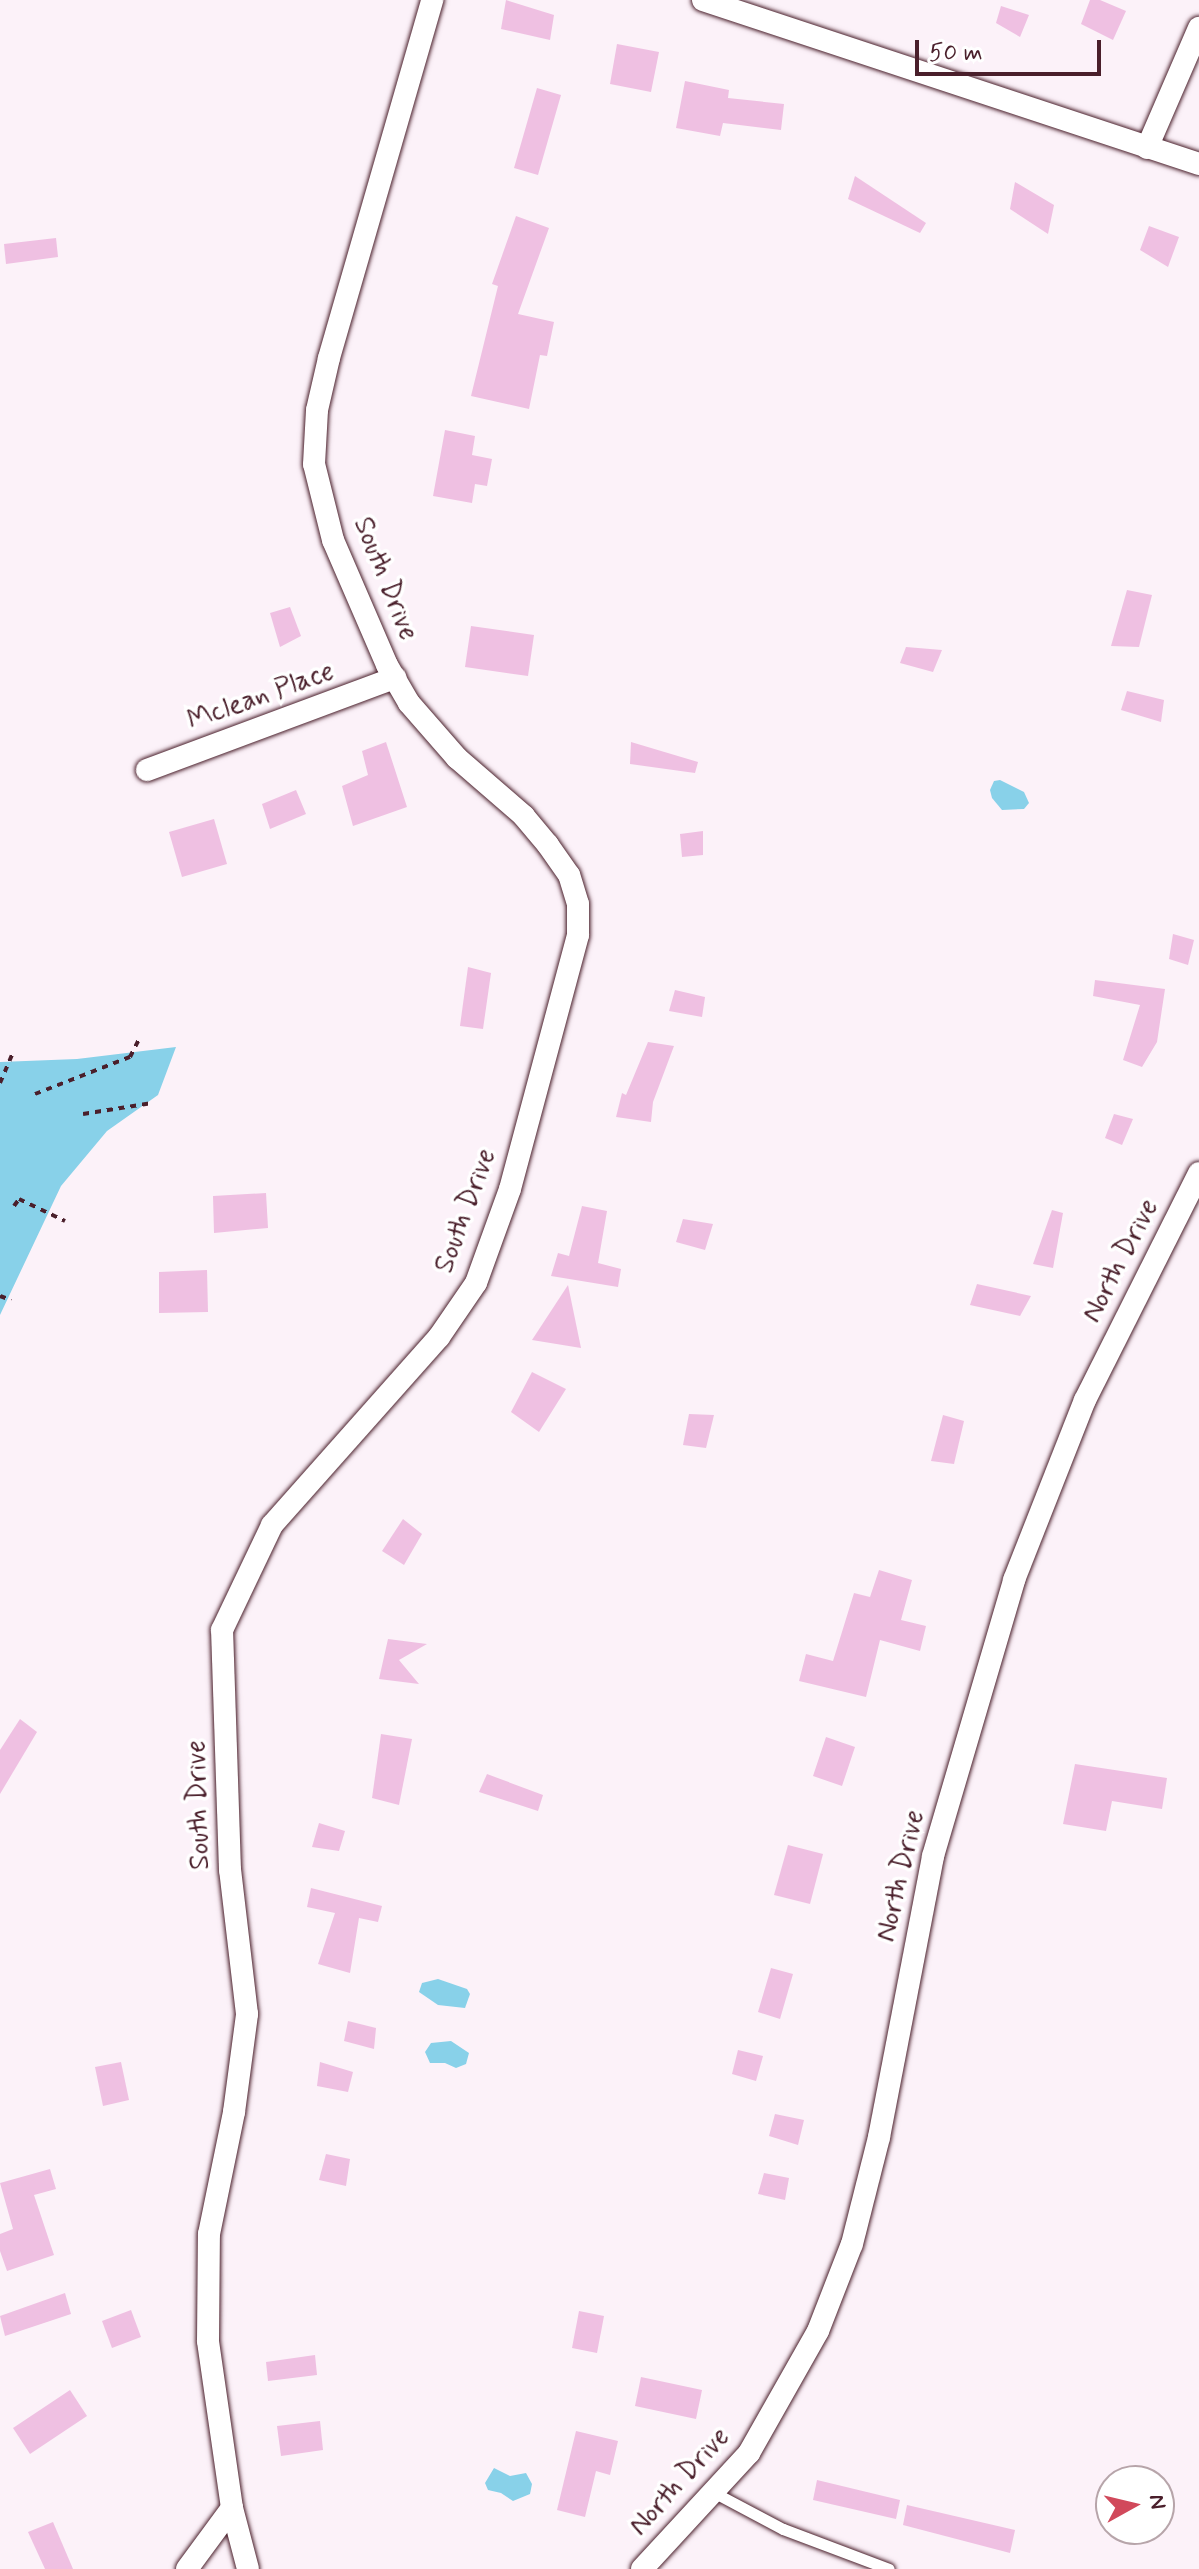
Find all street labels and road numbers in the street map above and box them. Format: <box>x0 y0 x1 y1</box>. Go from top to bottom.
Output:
street label: South Drive <box>345 512 425 646</box>
street label: Mclean Place <box>183 655 339 739</box>
street label: South Drive <box>428 1144 504 1278</box>
street label: North Drive <box>1076 1194 1166 1328</box>
street label: South Drive <box>180 1739 218 1871</box>
street label: North Drive <box>870 1807 932 1945</box>
street label: North Drive <box>623 2421 737 2543</box>

